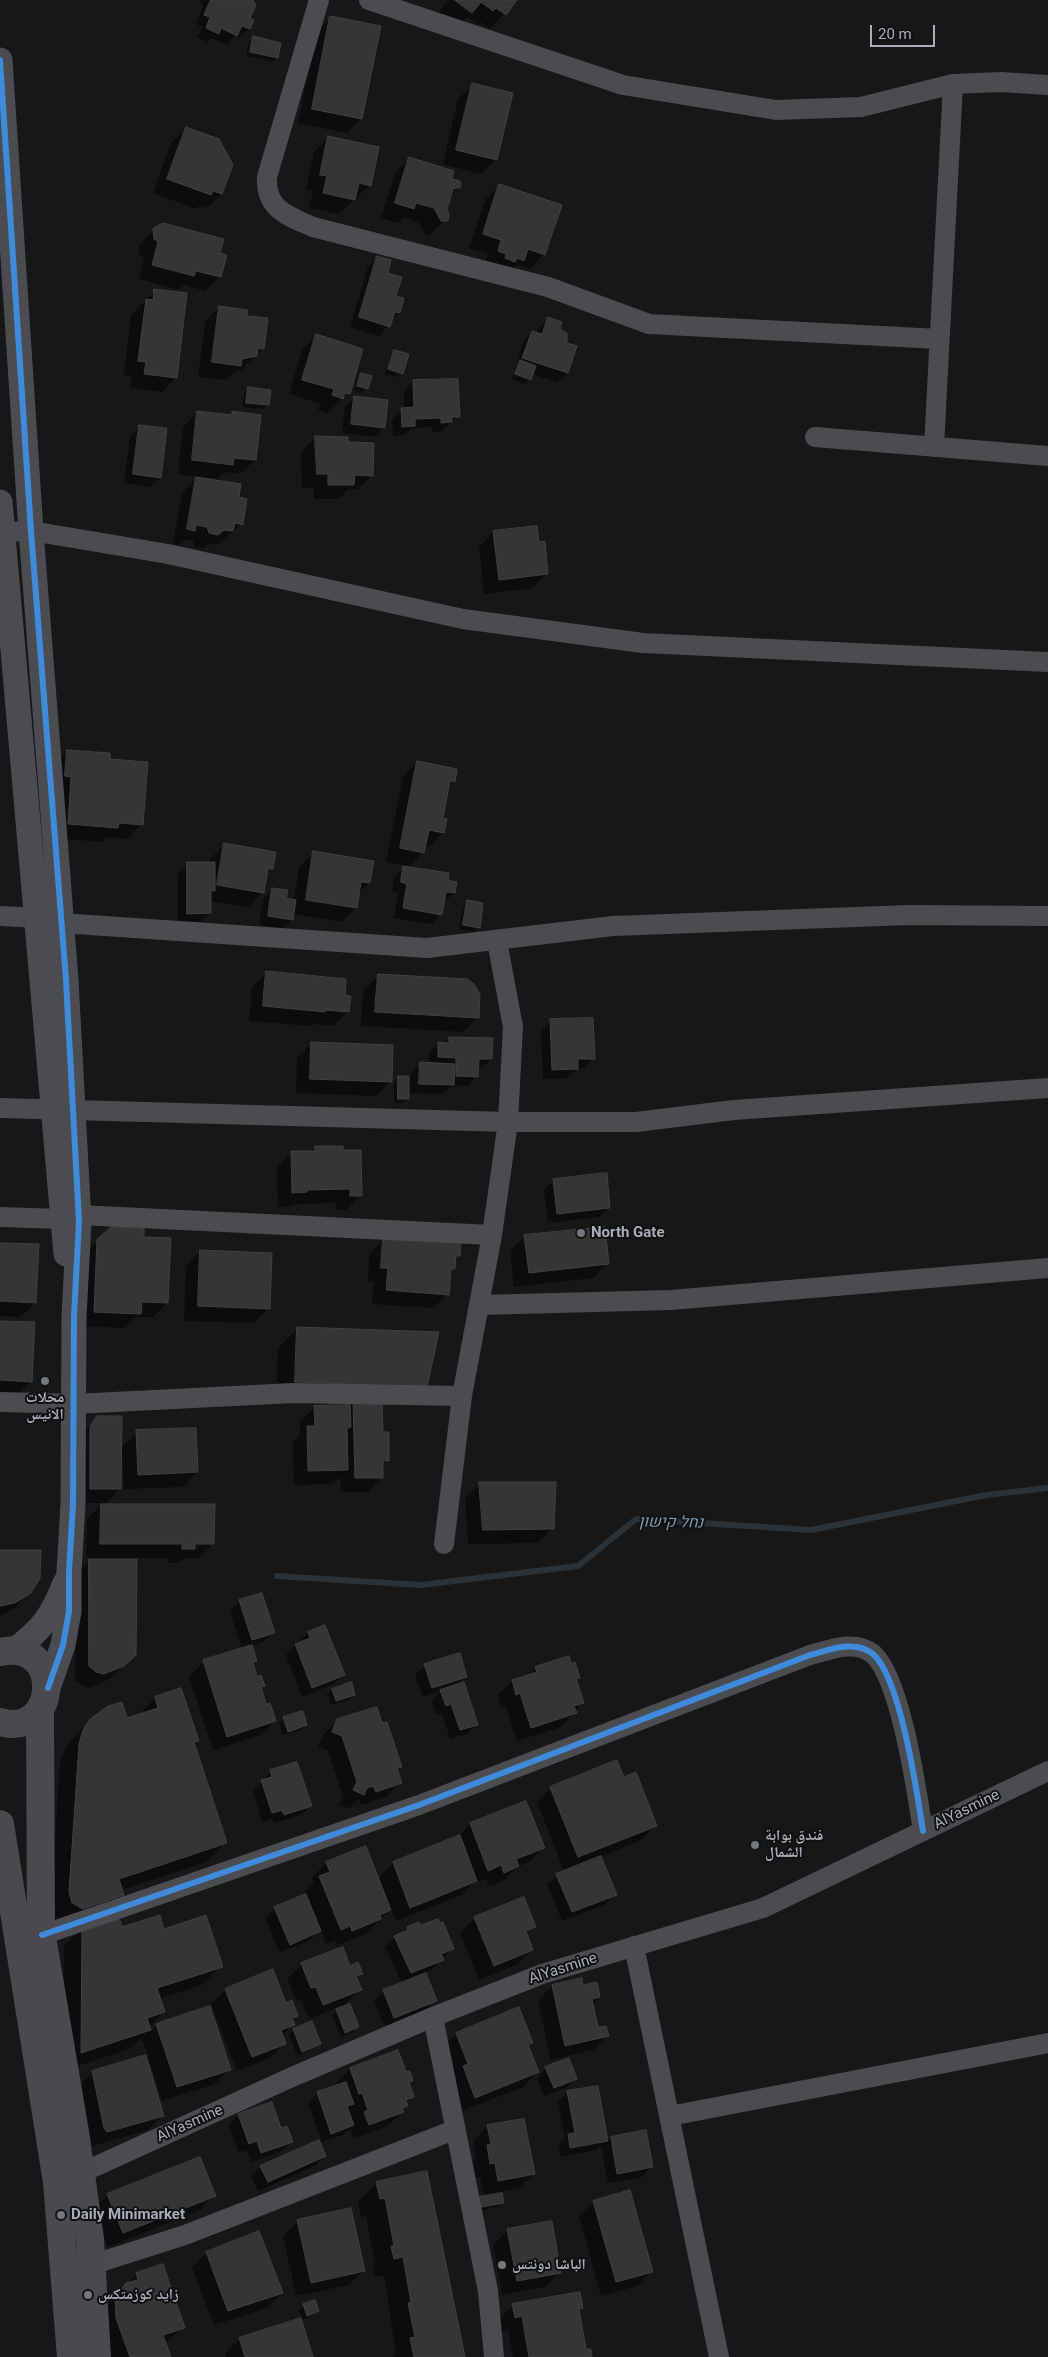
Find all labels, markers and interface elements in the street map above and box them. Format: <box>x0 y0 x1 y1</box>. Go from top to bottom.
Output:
scale bar <box>873 15 938 47</box>
text: 20 m <box>878 25 912 43</box>
place label: North Gate <box>591 1224 665 1242</box>
marker: North Gate <box>575 1227 587 1239</box>
marker: محلات الانيس <box>39 1375 51 1387</box>
place label: محلات الانيس <box>26 1389 64 1424</box>
water label: נחל קישון <box>639 1513 703 1533</box>
street label: AlYasmine <box>931 1786 1003 1834</box>
place label: فندق بوابة الشمال <box>765 1827 823 1862</box>
marker: فندق بوابة الشمال <box>749 1839 761 1851</box>
street label: AlYasmine <box>527 1949 599 1989</box>
street label: AlYasmine <box>154 2101 226 2147</box>
place label: Daily Minimarket <box>71 2206 185 2224</box>
marker: Daily Minimarket <box>55 2209 67 2221</box>
place label: الباشا دونتس <box>512 2256 586 2274</box>
marker: الباشا دونتس <box>496 2259 508 2271</box>
place label: زايد كوزمتكس <box>98 2286 179 2304</box>
marker: زايد كوزمتكس <box>82 2289 94 2301</box>

